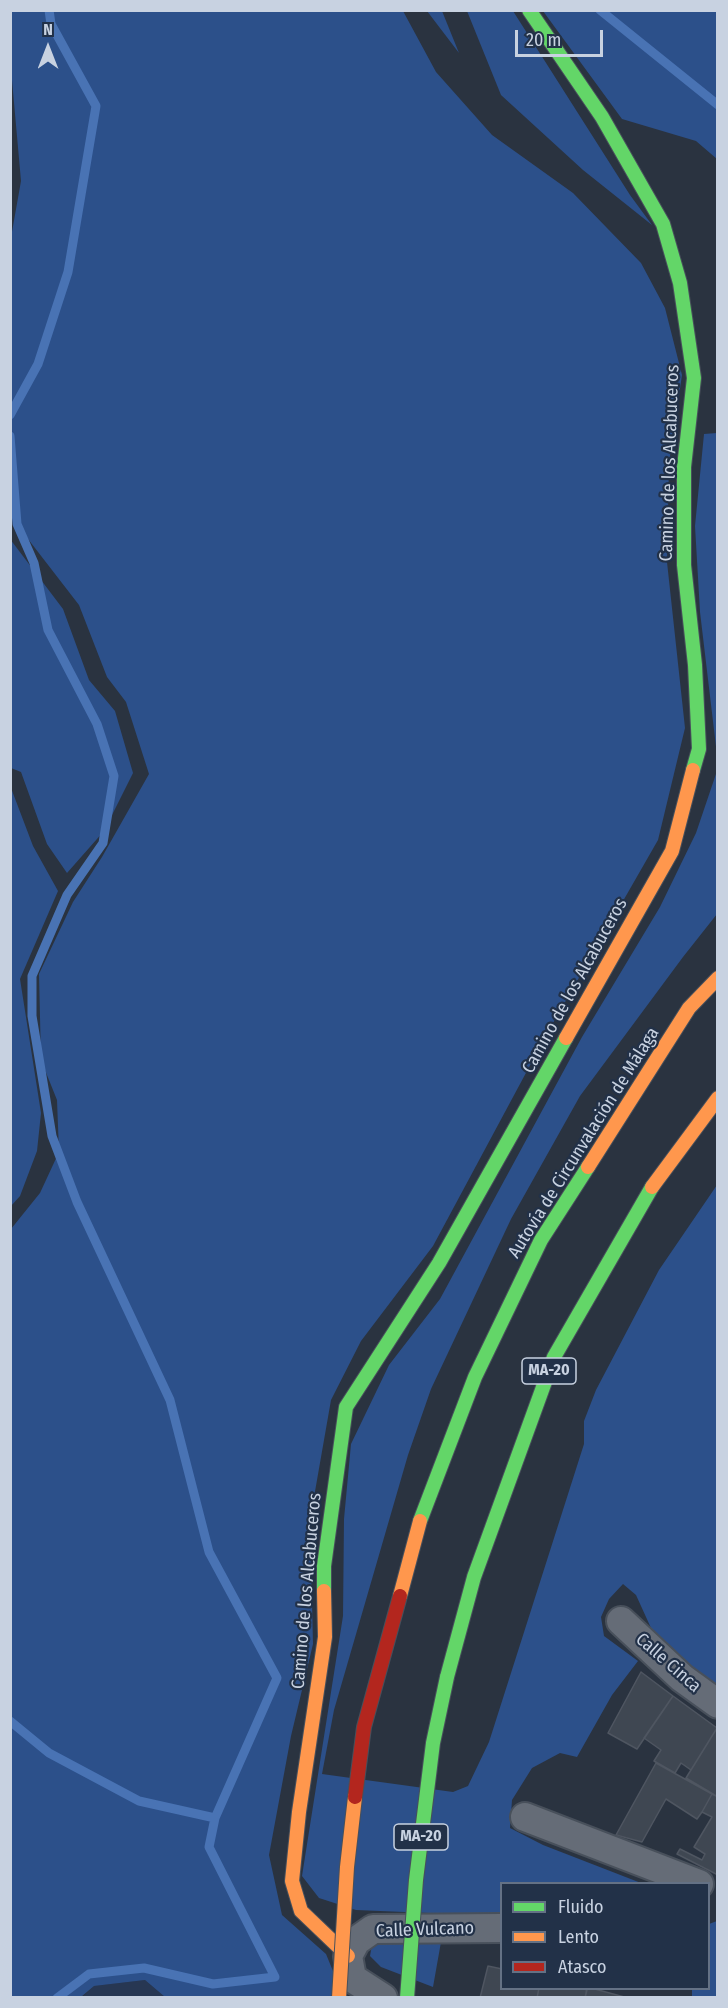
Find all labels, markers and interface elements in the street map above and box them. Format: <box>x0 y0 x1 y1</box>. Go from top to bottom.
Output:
north arrow <box>18 18 78 78</box>
scale bar <box>518 18 606 56</box>
text: N <box>43 20 53 39</box>
text: 20 m <box>526 29 561 51</box>
street label: Camino de los Alcabuceros <box>656 364 684 562</box>
street label: Camino de los Alcabuceros <box>518 895 632 1077</box>
street label: Autovía de Circunvalación de Málaga <box>504 1024 664 1262</box>
road number: MA-20 <box>522 1358 576 1384</box>
street label: Camino de los Alcabuceros <box>288 1492 326 1690</box>
street label: Calle Cinca <box>631 1629 705 1697</box>
road number: MA-20 <box>394 1824 448 1850</box>
legend <box>500 1882 710 1990</box>
text: Fluido <box>558 1896 604 1918</box>
street label: Calle Vulcano <box>375 1917 475 1943</box>
text: Lento <box>558 1926 599 1948</box>
text: Atasco <box>558 1956 606 1978</box>

